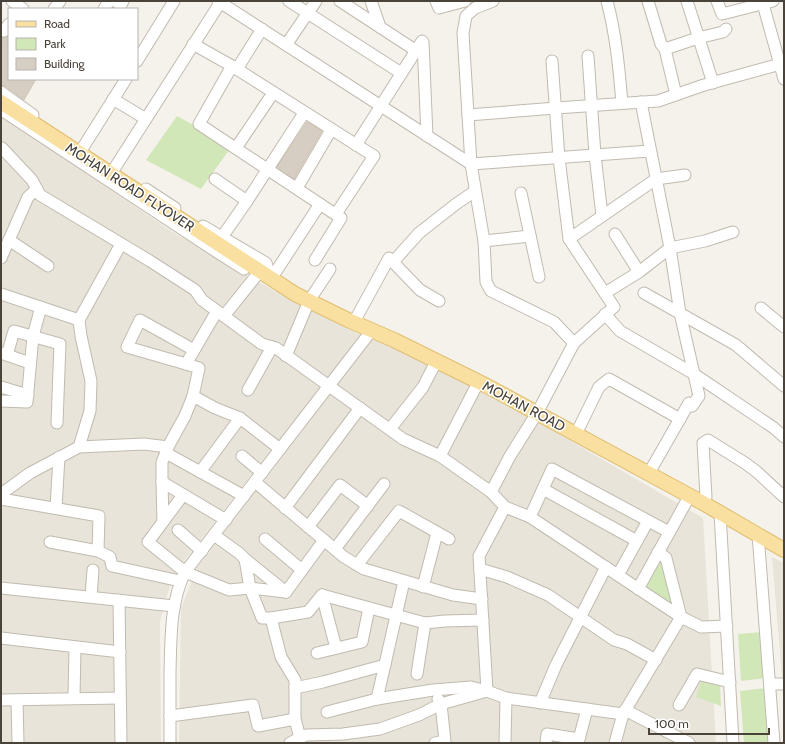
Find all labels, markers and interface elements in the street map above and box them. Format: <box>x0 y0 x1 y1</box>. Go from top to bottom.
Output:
legend <box>8 8 138 80</box>
text: Road <box>44 16 70 31</box>
text: Park <box>44 36 66 51</box>
text: Building <box>44 56 86 71</box>
street label: MOHAN ROAD FLYOVER <box>62 138 198 236</box>
street label: MOHAN ROAD <box>479 377 569 435</box>
scale bar <box>649 710 769 736</box>
text: 100 m <box>655 716 689 731</box>

